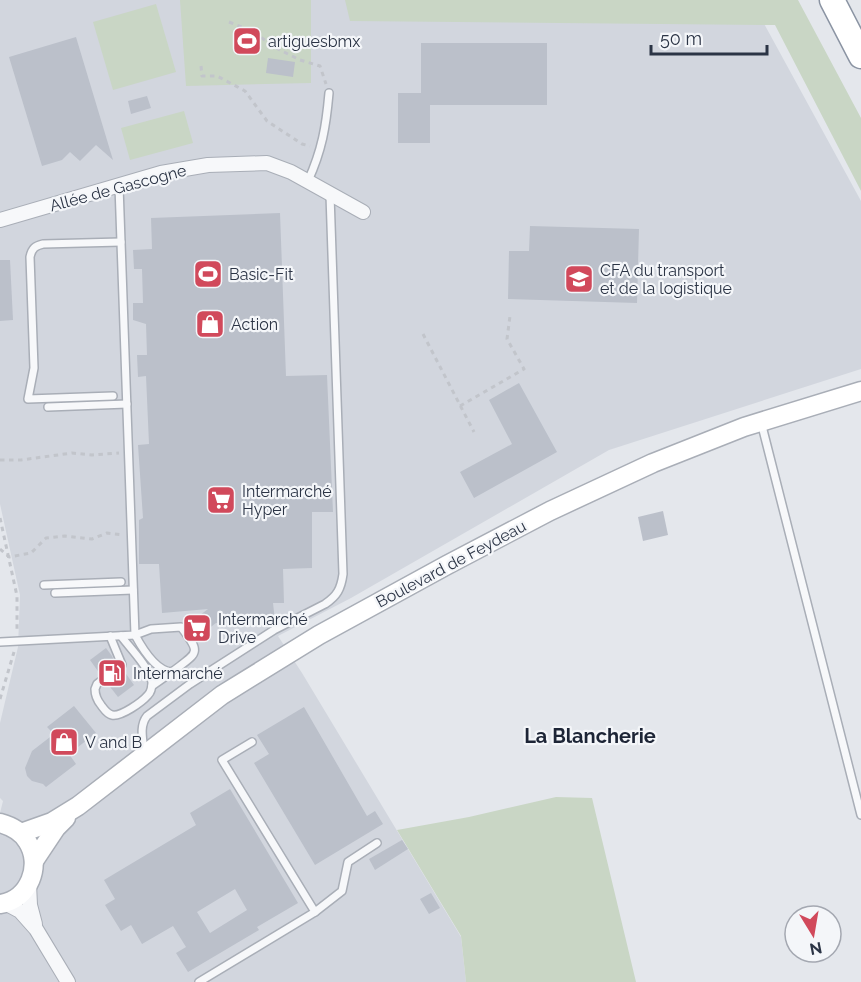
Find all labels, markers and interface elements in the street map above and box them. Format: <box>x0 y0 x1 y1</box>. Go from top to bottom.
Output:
scale bar <box>651 18 766 56</box>
sports icon: artiguesbmx <box>231 25 263 57</box>
text: 50 m <box>660 28 702 49</box>
place label: artiguesbmx <box>268 32 360 51</box>
street label: Allée de Gascogne <box>48 161 188 215</box>
sports icon: Basic-Fit <box>192 258 224 290</box>
place label: CFA du transport et de la logistique <box>600 261 732 298</box>
school or university icon: CFA du transport et de la logistique <box>563 263 595 295</box>
place label: Basic-Fit <box>229 265 294 284</box>
shop icon: Action <box>194 308 226 340</box>
place label: Action <box>231 315 278 334</box>
place label: Intermarché Hyper <box>242 482 332 519</box>
supermarket icon: Intermarché Hyper <box>205 484 237 516</box>
street label: Boulevard de Feydeau <box>373 516 529 612</box>
place label: Intermarché Drive <box>218 610 308 647</box>
supermarket icon: Intermarché Drive <box>181 612 213 644</box>
fuel station icon: Intermarché <box>96 657 128 689</box>
place label: Intermarché <box>133 664 223 683</box>
district label: La Blancherie <box>524 724 656 748</box>
shop icon: V and B <box>48 726 80 758</box>
place label: V and B <box>85 733 142 752</box>
north arrow <box>783 904 843 964</box>
text: N <box>808 938 824 959</box>

